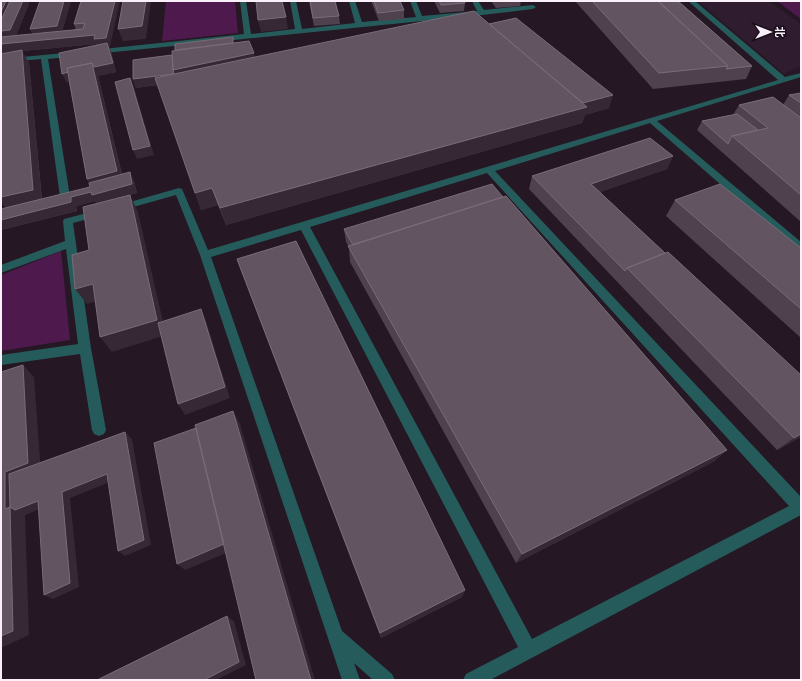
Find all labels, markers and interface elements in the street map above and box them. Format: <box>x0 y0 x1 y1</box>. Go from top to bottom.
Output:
north arrow <box>750 12 790 52</box>
text: 北 <box>774 27 785 38</box>

